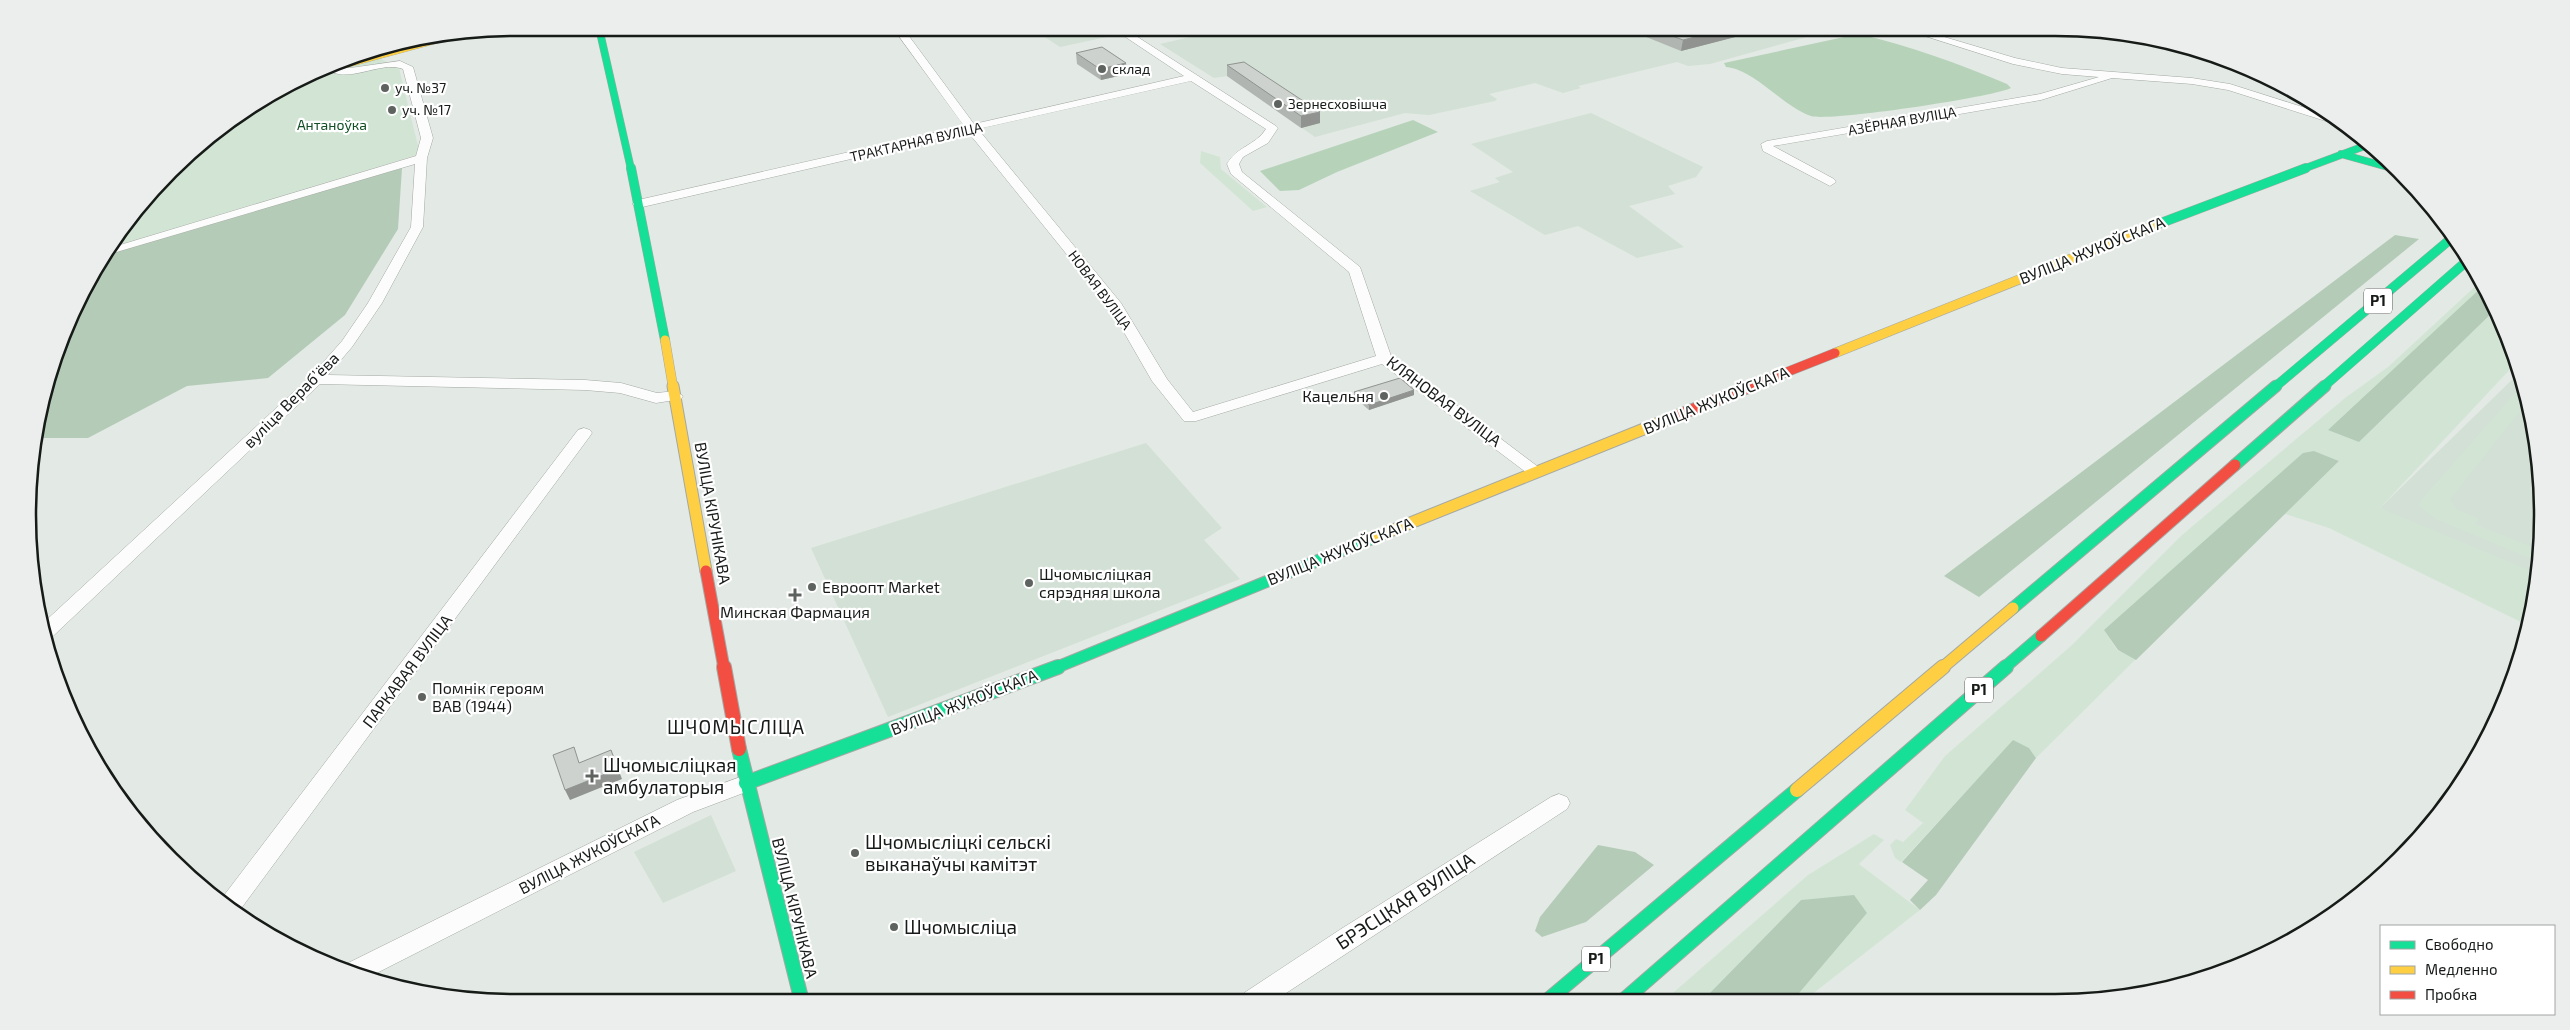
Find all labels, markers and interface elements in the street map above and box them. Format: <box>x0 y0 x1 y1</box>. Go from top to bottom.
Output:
place label: склад <box>1112 60 1150 77</box>
marker: склад <box>1096 63 1108 75</box>
place label: уч. №37 <box>395 79 446 96</box>
marker: уч. №37 <box>379 82 391 94</box>
place label: Зернесховішча <box>1288 95 1387 112</box>
marker: Зернесховішча <box>1272 98 1284 110</box>
place label: уч. №17 <box>402 101 451 118</box>
street label: АЗЁРНАЯ ВУЛІЦА <box>1847 103 1958 138</box>
marker: уч. №17 <box>386 104 398 116</box>
park label: Антаноўка <box>297 116 367 133</box>
street label: ТРАКТАРНАЯ ВУЛІЦА <box>848 118 984 165</box>
street label: ВУЛІЦА ЖУКОЎСКАГА <box>2016 212 2168 287</box>
street label: НОВАЯ ВУЛІЦА <box>1065 247 1136 333</box>
road number: Р1 <box>2364 288 2392 314</box>
street label: вуліца Верабʼёва <box>239 348 343 452</box>
street label: КЛЯНОВАЯ ВУЛІЦА <box>1383 351 1505 450</box>
street label: ВУЛІЦА ЖУКОЎСКАГА <box>1640 362 1792 437</box>
place label: Кацельня <box>1302 386 1374 405</box>
marker: Кацельня <box>1378 390 1390 402</box>
street label: ВУЛІЦА КІРУНІКАВА <box>692 440 735 585</box>
street label: ВУЛІЦА ЖУКОЎСКАГА <box>1264 513 1416 588</box>
place label: Шчомысліцкая сярэдняя школа <box>1039 564 1161 601</box>
place label: Евроопт Market <box>822 577 940 596</box>
marker: Шчомысліцкая сярэдняя школа <box>1023 577 1035 589</box>
marker: Евроопт Market <box>806 581 818 593</box>
marker: Минская Фармация <box>789 589 801 601</box>
place label: Минская Фармация <box>720 602 870 621</box>
street label: ПАРКАВАЯ ВУЛІЦА <box>358 610 455 731</box>
street label: ВУЛІЦА ЖУКОЎСКАГА <box>888 665 1040 738</box>
place label: Помнік героям ВАВ (1944) <box>432 678 544 715</box>
road number: Р1 <box>1965 678 1993 702</box>
marker: Помнік героям ВАВ (1944) <box>416 691 428 703</box>
district label: ШЧОМЫСЛІЦА <box>667 715 805 738</box>
place label: Шчомысліцкая амбулаторыя <box>603 753 737 799</box>
marker: Шчомысліцкая амбулаторыя <box>585 769 599 783</box>
street label: ВУЛІЦА ЖУКОЎСКАГА <box>515 810 662 897</box>
place label: Шчомысліцкі сельскі выканаўчы камітэт <box>865 830 1051 876</box>
street label: ВУЛІЦА КІРУНІКАВА <box>769 836 822 980</box>
marker: Шчомысліцкі сельскі выканаўчы камітэт <box>849 847 861 859</box>
street label: БРЭСЦКАЯ ВУЛІЦА <box>1331 847 1478 954</box>
place label: Шчомысліца <box>904 915 1017 938</box>
marker: Шчомысліца <box>888 921 900 933</box>
legend <box>2380 925 2555 1015</box>
text: Свободно <box>2425 935 2494 953</box>
road number: Р1 <box>1582 946 1610 972</box>
text: Медленно <box>2425 960 2498 978</box>
text: Пробка <box>2425 985 2477 1003</box>

